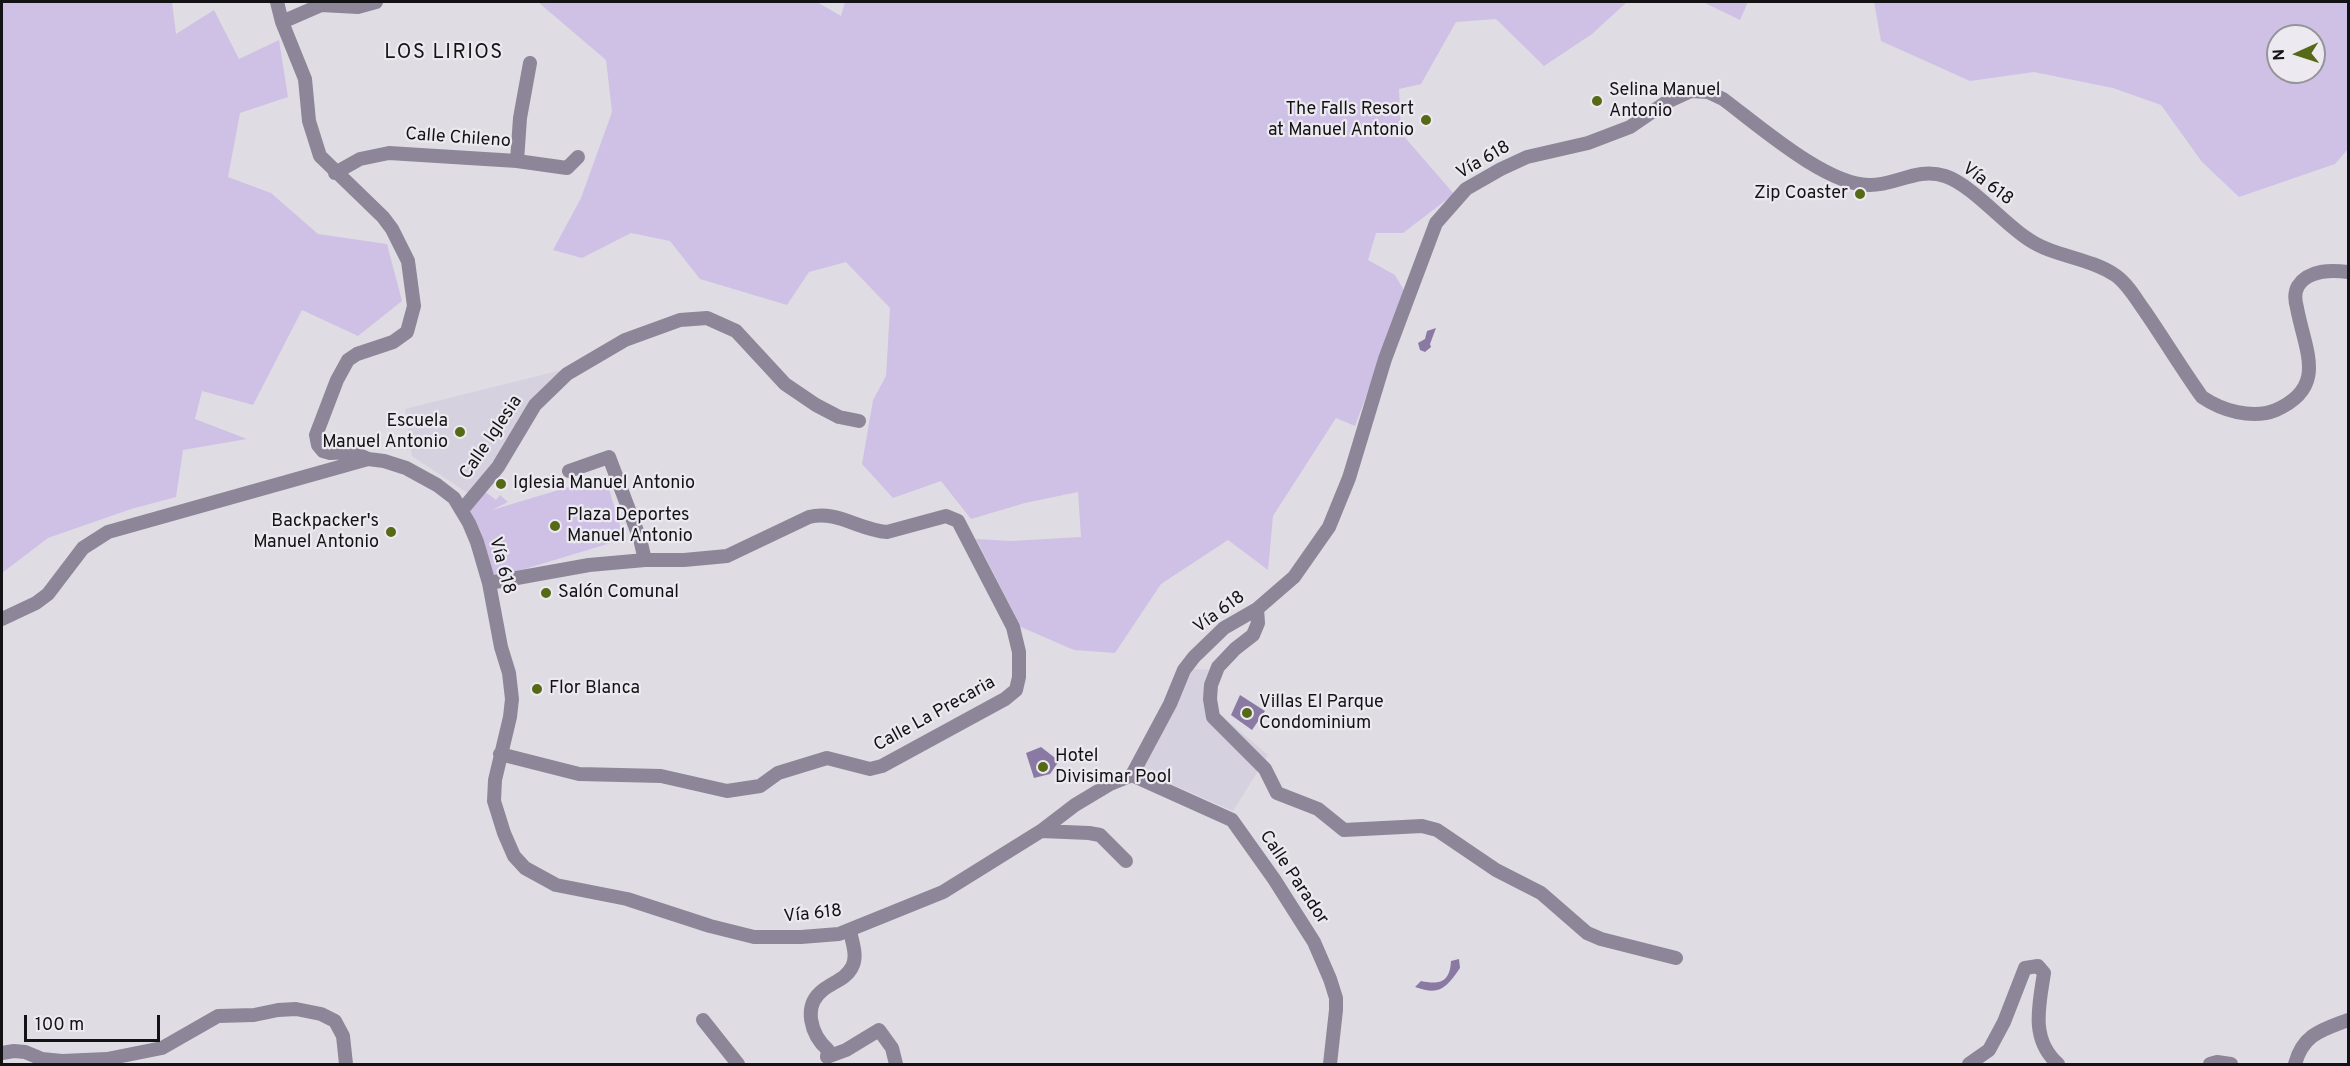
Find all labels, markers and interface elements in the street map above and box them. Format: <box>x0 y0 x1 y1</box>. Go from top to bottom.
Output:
north arrow <box>2266 24 2326 84</box>
district label: LOS LIRIOS <box>384 42 504 66</box>
text: N <box>2270 49 2290 61</box>
place label: Selina Manuel Antonio <box>1609 80 1721 122</box>
marker: Selina Manuel Antonio <box>1590 94 1604 108</box>
place label: The Falls Resort at Manuel Antonio <box>1268 99 1414 142</box>
marker: The Falls Resort at Manuel Antonio <box>1419 113 1433 127</box>
street label: Calle Chileno <box>404 125 512 153</box>
street label: Vía 618 <box>1453 137 1515 185</box>
street label: Vía 618 <box>1957 159 2017 211</box>
place label: Zip Coaster <box>1754 183 1848 205</box>
marker: Zip Coaster <box>1853 187 1867 201</box>
street label: Calle Iglesia <box>456 392 528 484</box>
place label: Escuela Manuel Antonio <box>322 411 448 454</box>
marker: Escuela Manuel Antonio <box>453 425 467 439</box>
place label: Iglesia Manuel Antonio <box>513 473 695 495</box>
marker: Iglesia Manuel Antonio <box>494 477 508 491</box>
place label: Plaza Deportes Manuel Antonio <box>567 505 693 548</box>
place label: Backpacker's Manuel Antonio <box>253 511 379 554</box>
marker: Plaza Deportes Manuel Antonio <box>548 519 562 533</box>
marker: Backpacker's Manuel Antonio <box>384 525 398 539</box>
street label: Vía 618 <box>483 535 519 597</box>
place label: Salón Comunal <box>558 582 679 604</box>
marker: Salón Comunal <box>539 586 553 600</box>
street label: Vía 618 <box>1190 587 1250 639</box>
street label: Calle La Precaria <box>870 673 1000 757</box>
place label: Flor Blanca <box>549 678 640 700</box>
marker: Flor Blanca <box>530 682 544 696</box>
place label: Villas El Parque Condominium <box>1259 692 1384 734</box>
marker: Villas El Parque Condominium <box>1240 706 1254 720</box>
place label: Hotel Divisimar Pool <box>1055 746 1171 789</box>
marker: Hotel Divisimar Pool <box>1036 760 1050 774</box>
street label: Calle Parador <box>1254 827 1332 929</box>
street label: Vía 618 <box>783 901 843 929</box>
scale bar <box>27 1003 164 1041</box>
text: 100 m <box>35 1014 84 1037</box>

